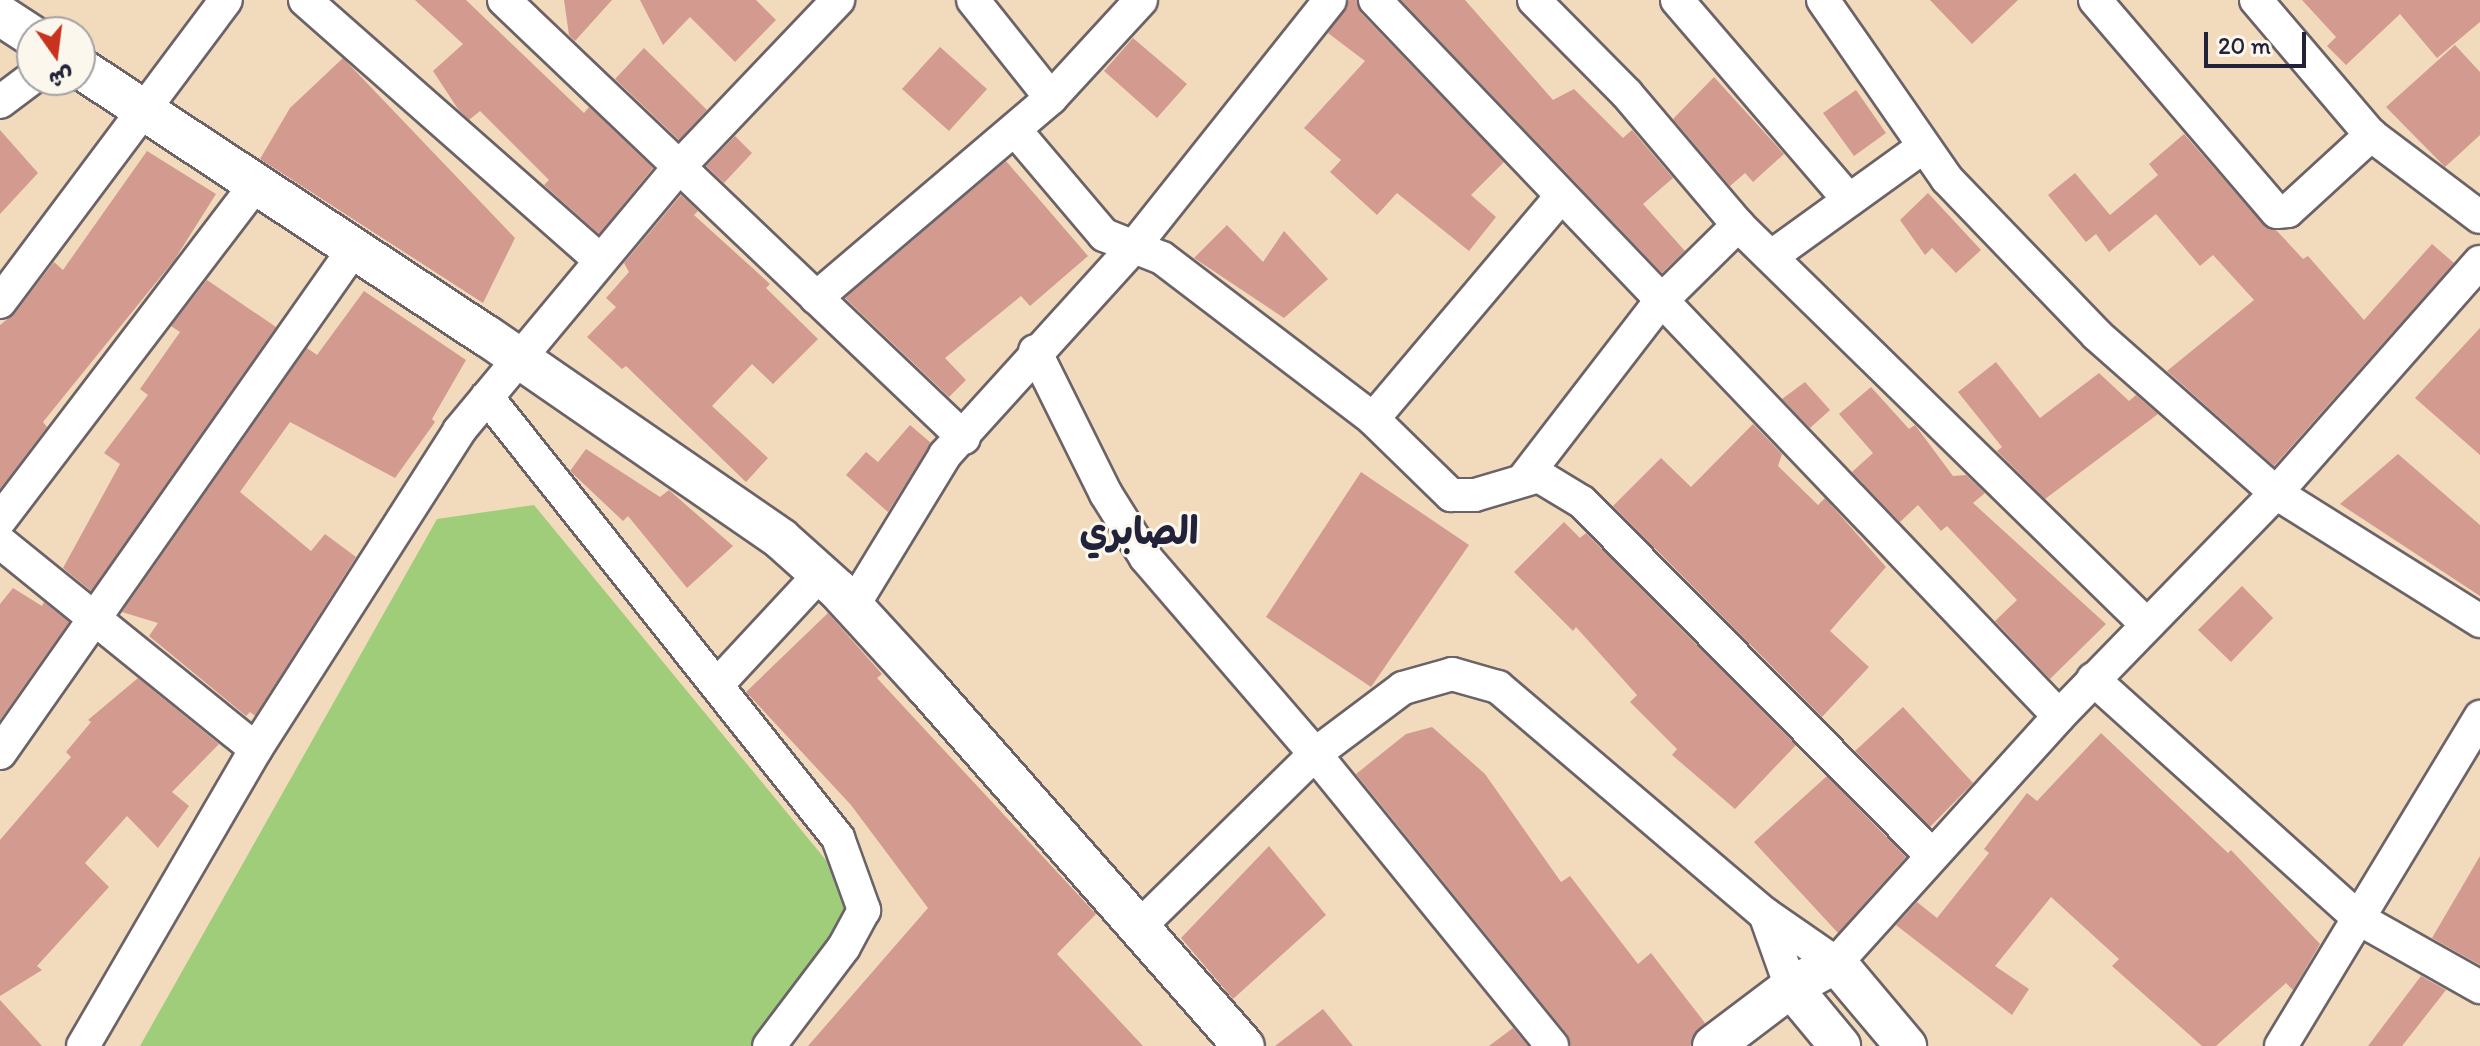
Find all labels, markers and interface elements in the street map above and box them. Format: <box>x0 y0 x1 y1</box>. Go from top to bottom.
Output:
north arrow <box>16 16 96 96</box>
scale bar <box>2208 16 2310 66</box>
text: 20 m <box>2218 31 2271 60</box>
text: ش <box>46 62 76 94</box>
district label: الصابري <box>1079 509 1199 555</box>

